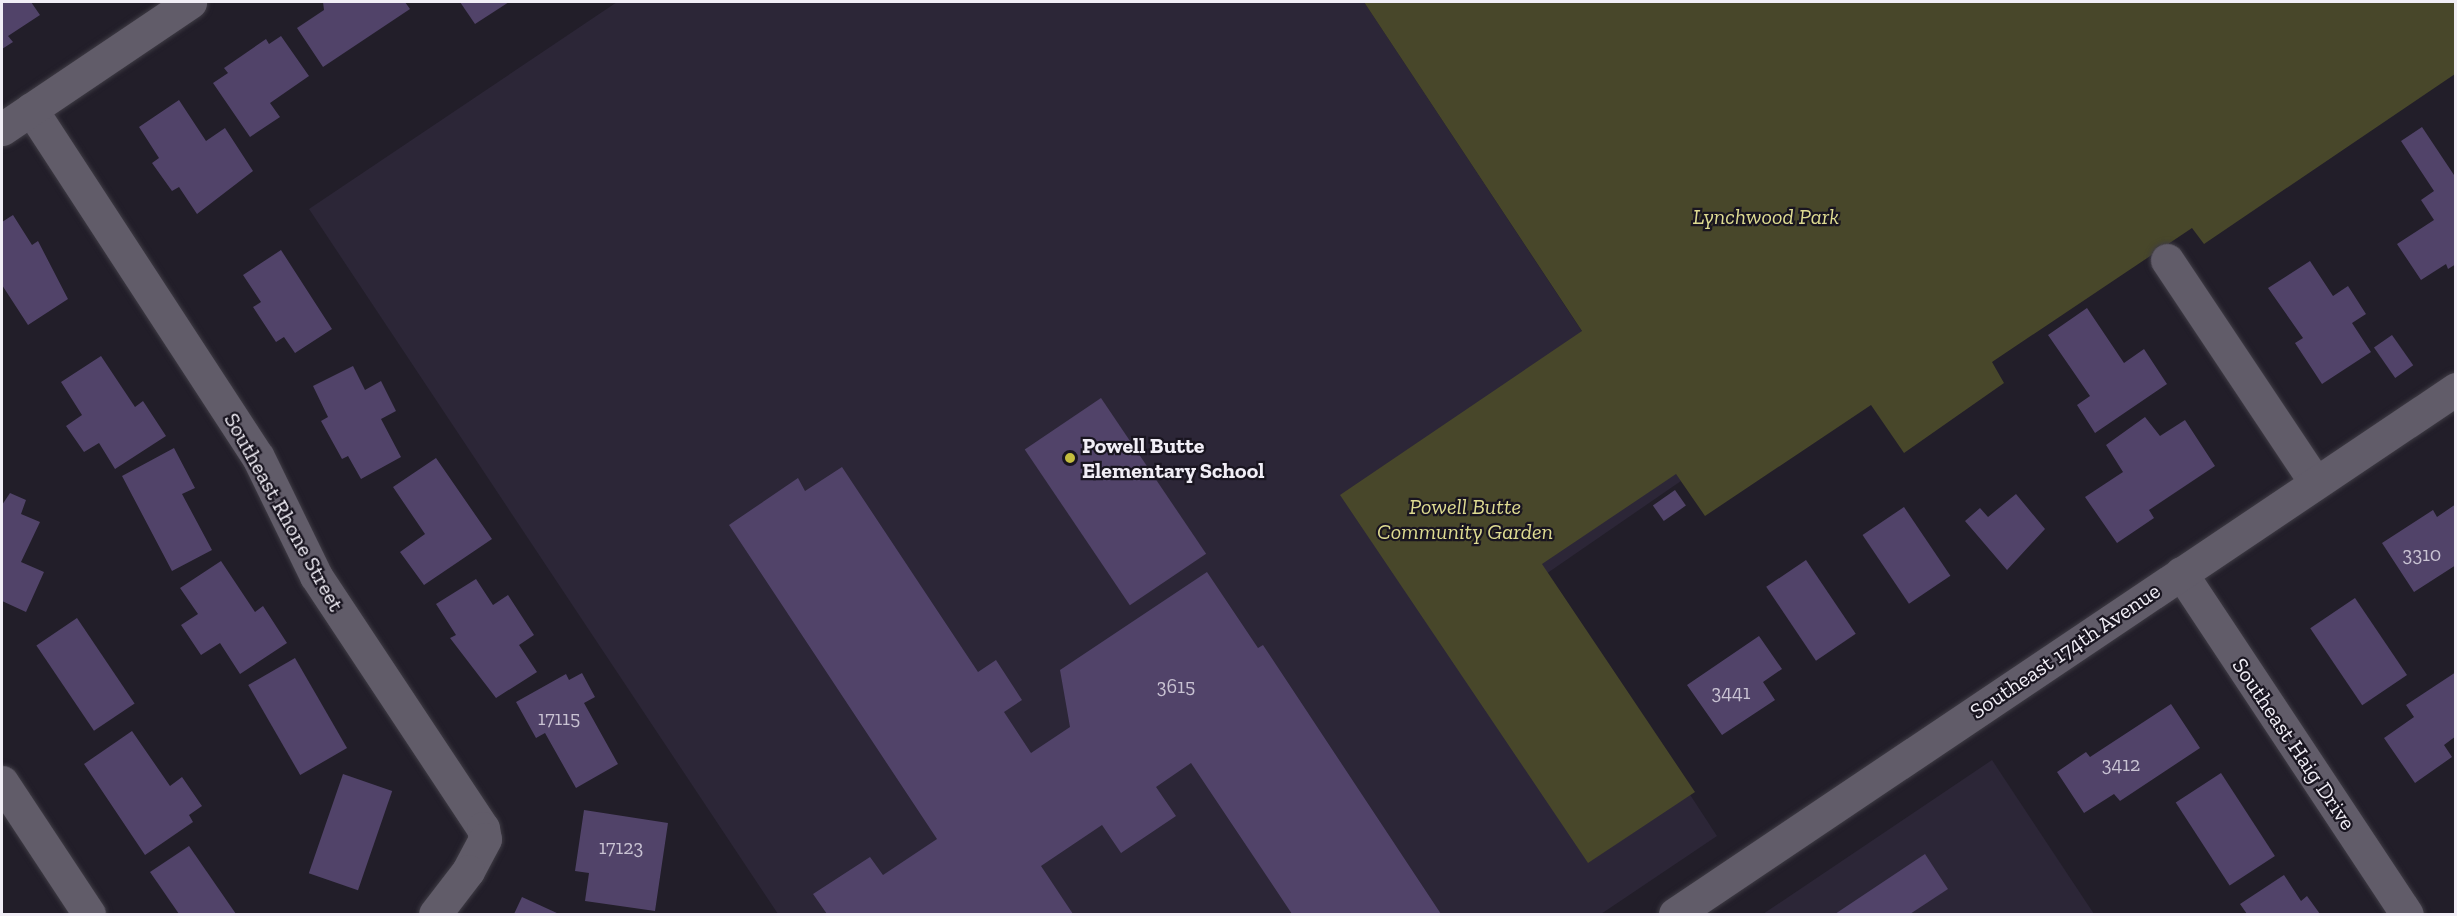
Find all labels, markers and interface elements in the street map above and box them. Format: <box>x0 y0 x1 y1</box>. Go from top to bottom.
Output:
park label: Lynchwood Park <box>1693 204 1839 230</box>
street label: Southeast Rhone Street <box>218 408 350 616</box>
place label: Powell Butte Elementary School <box>1082 432 1265 484</box>
marker: Powell Butte Elementary School <box>1063 451 1077 465</box>
park label: Powell Butte Community Garden <box>1377 493 1553 544</box>
house number: 3310 <box>2403 542 2441 566</box>
street label: Southeast 174th Avenue <box>1965 577 2165 725</box>
street label: Southeast Haig Drive <box>2227 653 2361 835</box>
house number: 3615 <box>1157 674 1195 698</box>
house number: 3441 <box>1711 680 1751 704</box>
house number: 17115 <box>538 706 580 730</box>
house number: 3412 <box>2102 752 2140 776</box>
house number: 17123 <box>599 835 643 859</box>

